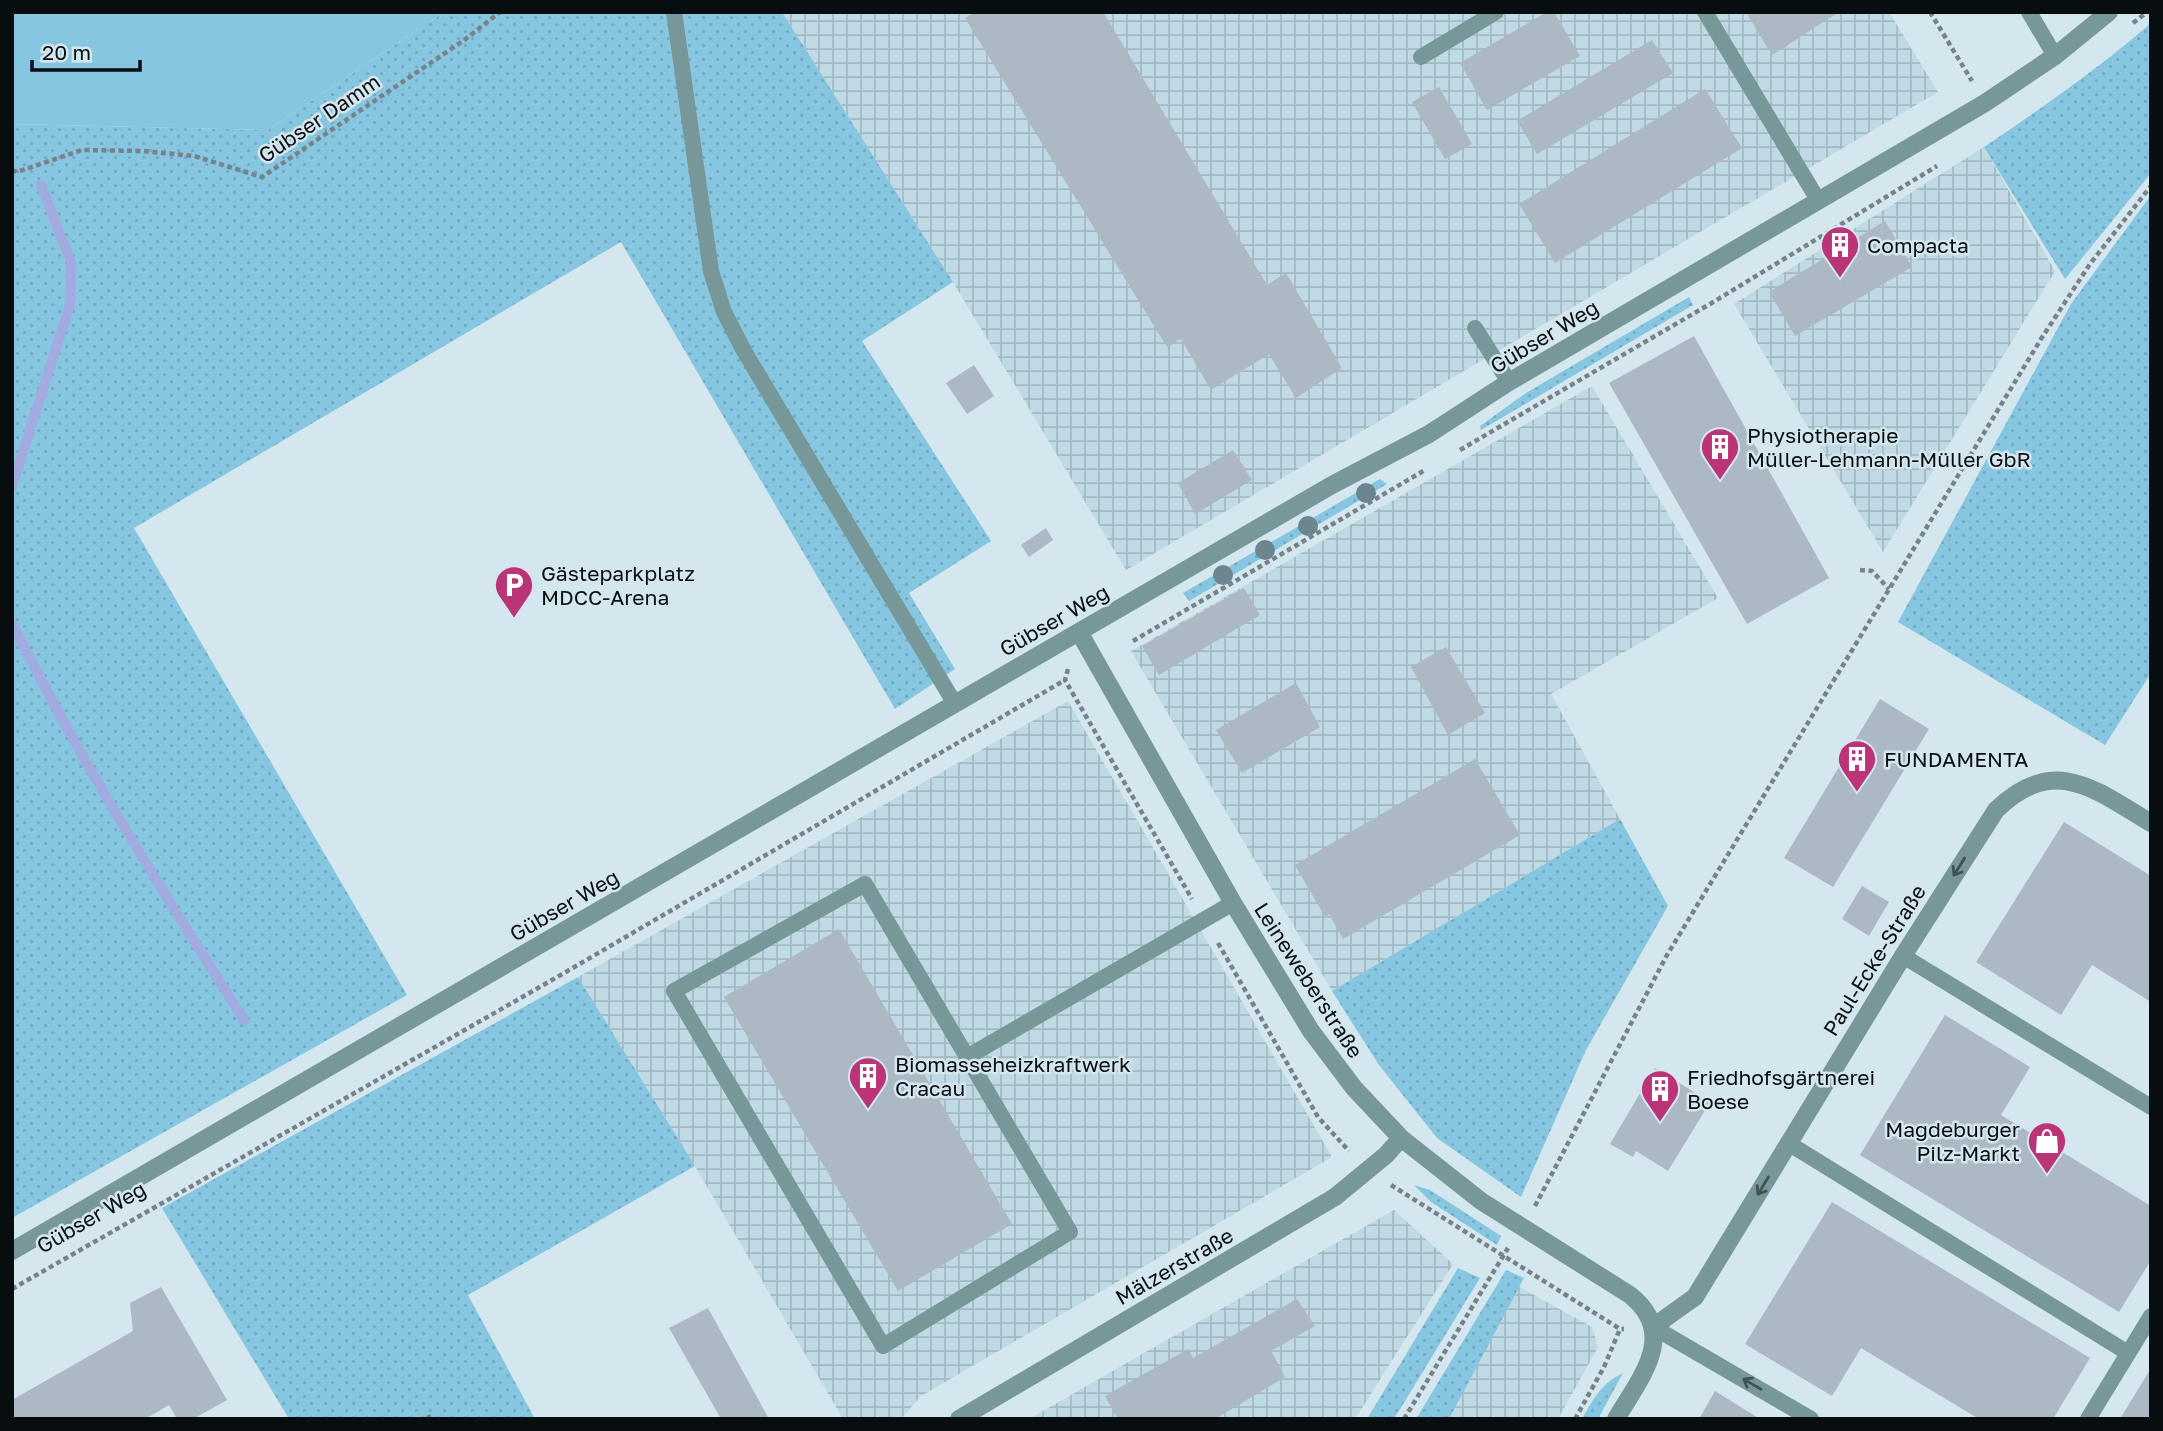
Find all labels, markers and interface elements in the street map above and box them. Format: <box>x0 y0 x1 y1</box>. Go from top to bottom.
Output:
scale bar <box>32 28 140 72</box>
text: 20 m <box>42 39 91 65</box>
street label: Gübser Damm <box>253 68 385 168</box>
building icon: Compacta <box>1819 224 1861 279</box>
place label: Compacta <box>1867 232 1969 258</box>
street label: Gübser Weg <box>1485 294 1603 378</box>
place label: Physiotherapie Müller-Lehmann-Müller GbR <box>1747 422 2031 472</box>
building icon: Physiotherapie Müller-Lehmann-Müller GbR <box>1699 426 1741 481</box>
place label: Gästeparkplatz MDCC-Arena <box>541 560 695 610</box>
parking icon: Gästeparkplatz MDCC-Arena <box>493 564 535 619</box>
street label: Gübser Weg <box>995 578 1113 662</box>
building icon: FUNDAMENTA <box>1836 738 1878 793</box>
place label: FUNDAMENTA <box>1884 746 2028 772</box>
one-way arrow <box>1951 856 1965 876</box>
street label: Gübser Weg <box>505 863 623 947</box>
street label: Paul-Ecke-Straße <box>1817 880 1931 1040</box>
street label: Leineweberstraße <box>1249 897 1369 1063</box>
place label: Biomasseheizkraftwerk Cracau <box>895 1051 1131 1101</box>
building icon: Biomasseheizkraftwerk Cracau <box>847 1055 889 1110</box>
place label: Friedhofsgärtnerei Boese <box>1687 1064 1875 1114</box>
building icon: Friedhofsgärtnerei Boese <box>1639 1068 1681 1123</box>
place label: Magdeburger Pilz-Markt <box>1885 1116 2020 1166</box>
shop icon: Magdeburger Pilz-Markt <box>2026 1120 2068 1175</box>
street label: Gübser Weg <box>32 1175 150 1259</box>
one-way arrow <box>1755 1175 1769 1195</box>
street label: Mälzerstraße <box>1110 1222 1238 1310</box>
one-way arrow <box>1743 1377 1763 1391</box>

